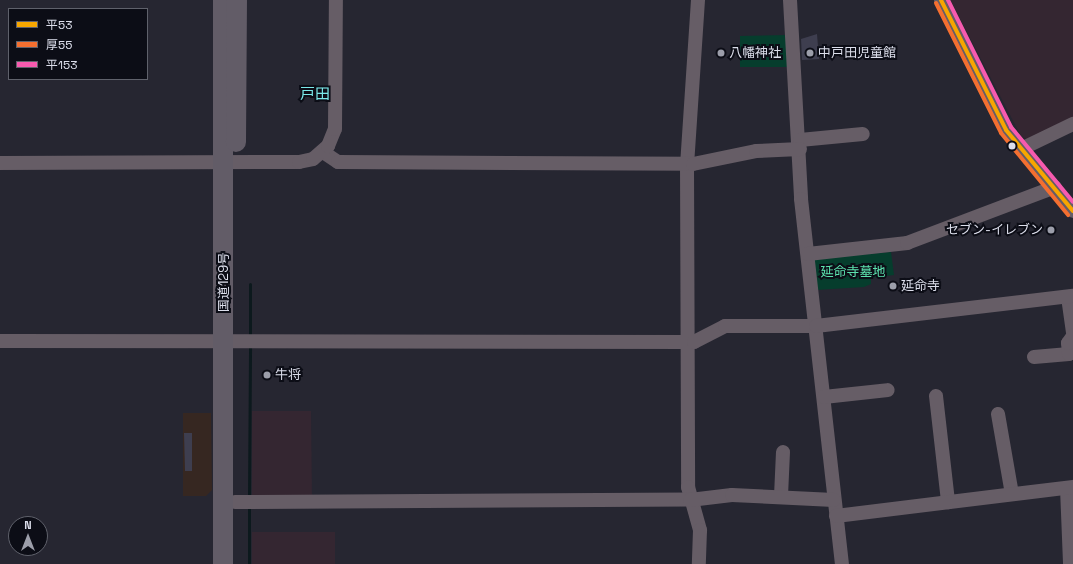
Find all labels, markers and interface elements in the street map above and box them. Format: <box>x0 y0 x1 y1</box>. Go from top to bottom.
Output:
legend <box>8 8 148 80</box>
text: 平53 <box>46 17 72 33</box>
text: 厚55 <box>46 37 72 53</box>
place label: 八幡神社 <box>729 45 781 61</box>
place label: 中戸田児童館 <box>818 45 896 61</box>
marker: 八幡神社 <box>716 48 726 58</box>
marker: 中戸田児童館 <box>805 48 815 58</box>
text: 平153 <box>46 57 77 73</box>
district label: 戸田 <box>300 85 330 103</box>
unlabelled marker <box>1007 141 1017 151</box>
place label: セブン-イレブン <box>946 222 1043 238</box>
marker: セブン-イレブン <box>1046 225 1056 235</box>
street label: 国道129号 <box>216 252 232 312</box>
park label: 延命寺墓地 <box>821 264 885 280</box>
place label: 延命寺 <box>901 278 940 294</box>
marker: 延命寺 <box>888 281 898 291</box>
place label: 牛将 <box>275 367 301 383</box>
marker: 牛将 <box>262 370 272 380</box>
north arrow <box>8 516 48 556</box>
text: N <box>24 518 32 532</box>

